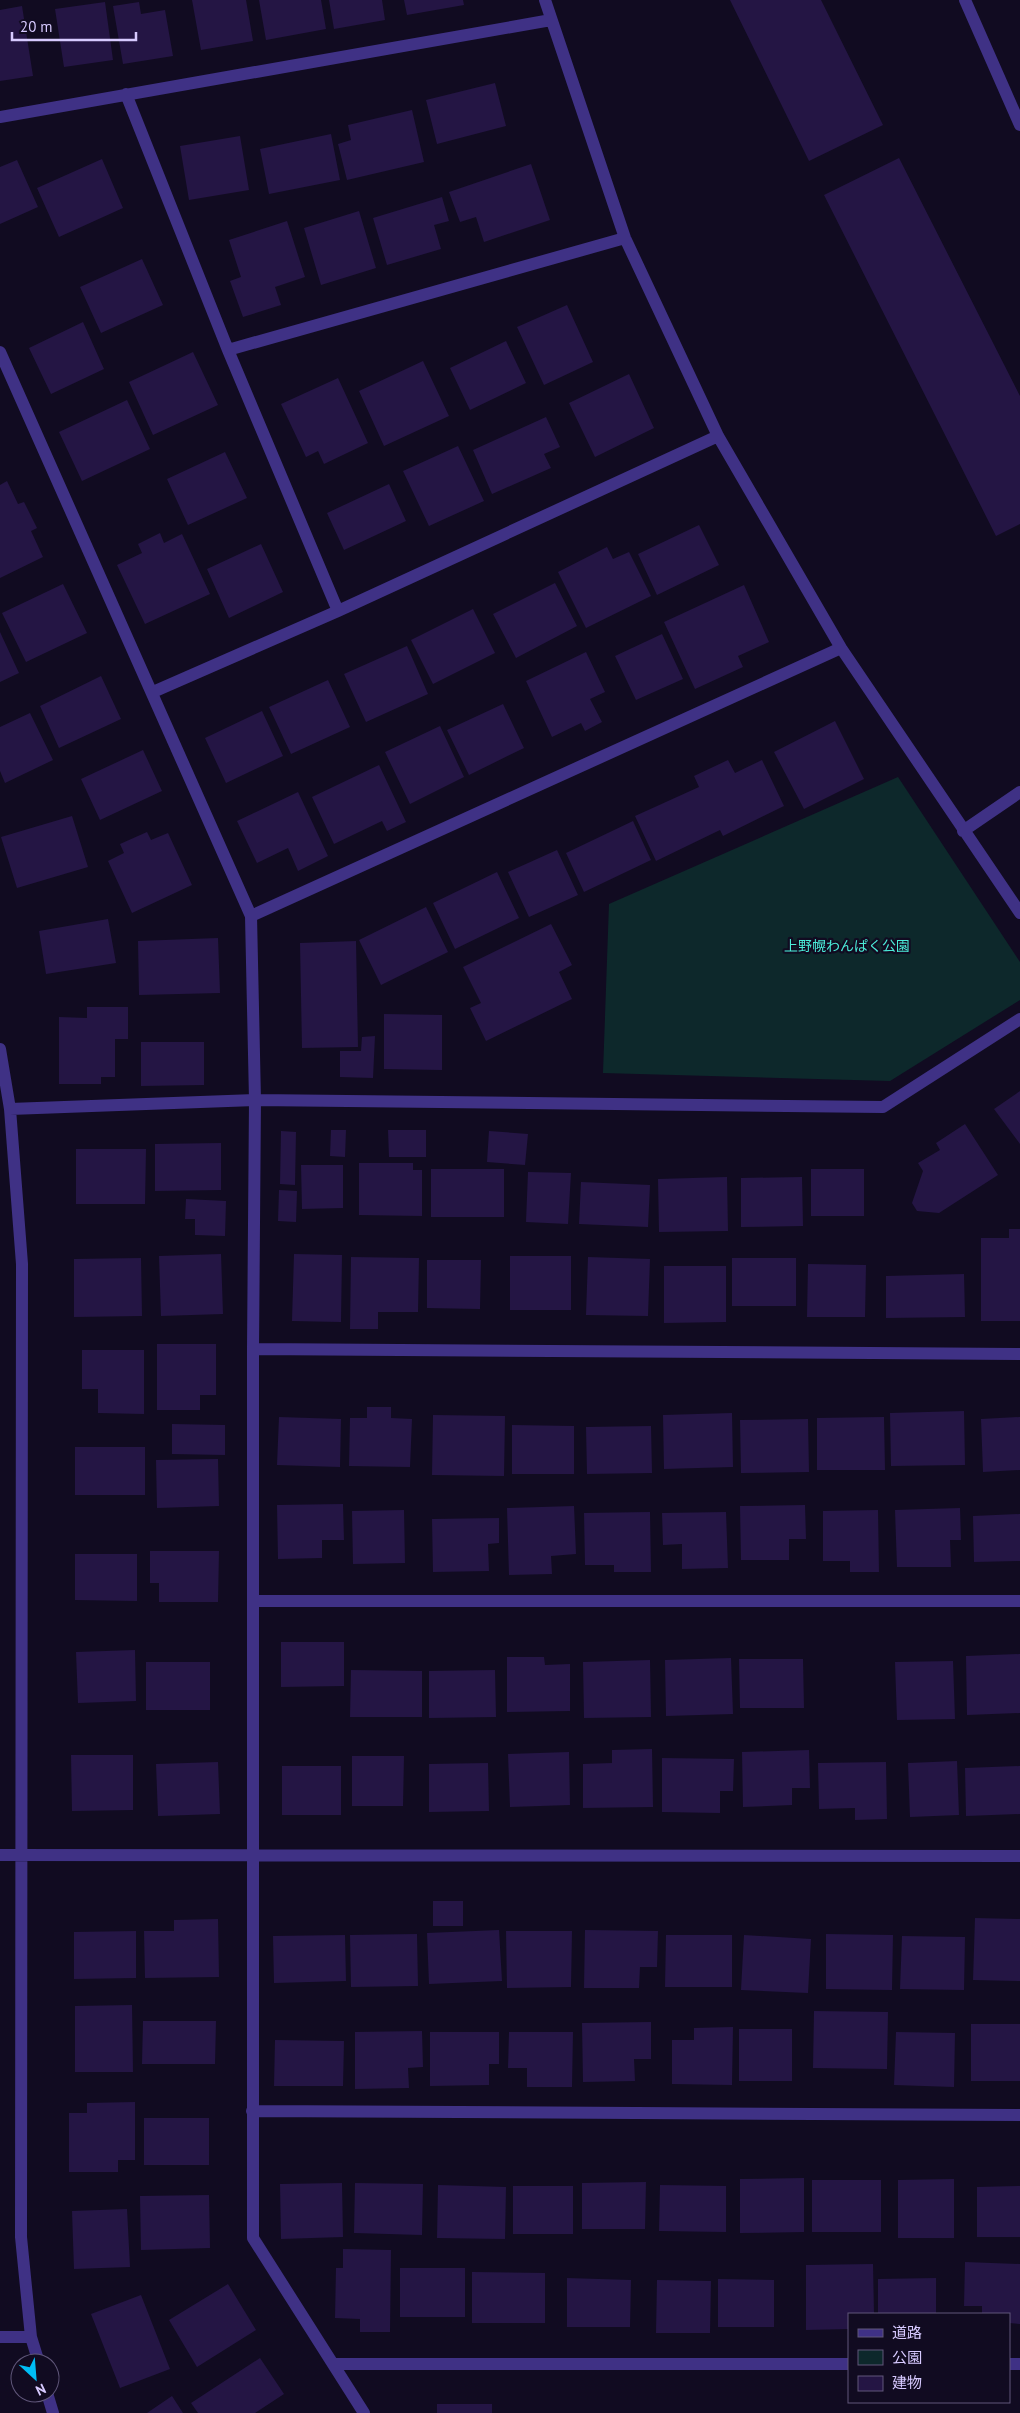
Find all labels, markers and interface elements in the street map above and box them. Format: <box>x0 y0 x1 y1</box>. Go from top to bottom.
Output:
scale bar <box>12 10 136 42</box>
text: 20 m <box>20 17 53 36</box>
park label: 上野幌わんぱく公園 <box>784 937 910 955</box>
legend <box>848 2313 1010 2403</box>
text: 道路 <box>892 2323 922 2342</box>
text: 公園 <box>892 2348 922 2367</box>
north arrow <box>10 2353 60 2403</box>
text: 建物 <box>892 2373 922 2392</box>
text: N <box>33 2380 49 2400</box>

